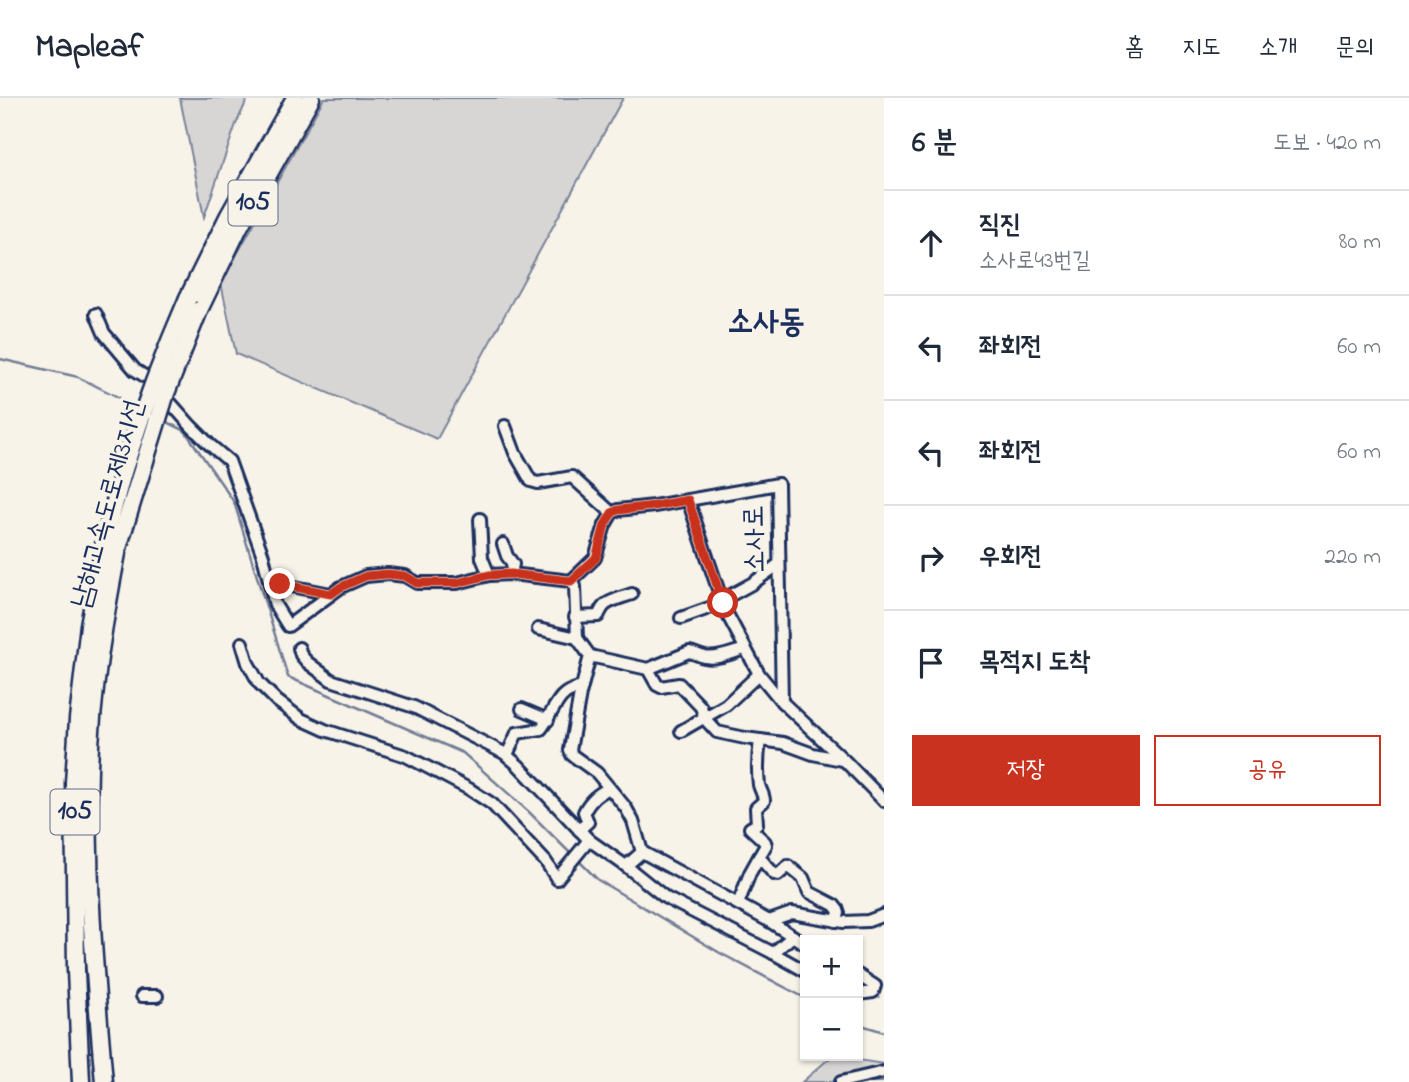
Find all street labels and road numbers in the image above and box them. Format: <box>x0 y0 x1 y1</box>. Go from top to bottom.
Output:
road number: 105 <box>229 180 278 226</box>
street label: 남해고속도로제3지선 <box>61 395 157 613</box>
street label: 소사로 <box>735 505 777 573</box>
road number: 105 <box>50 790 100 834</box>

